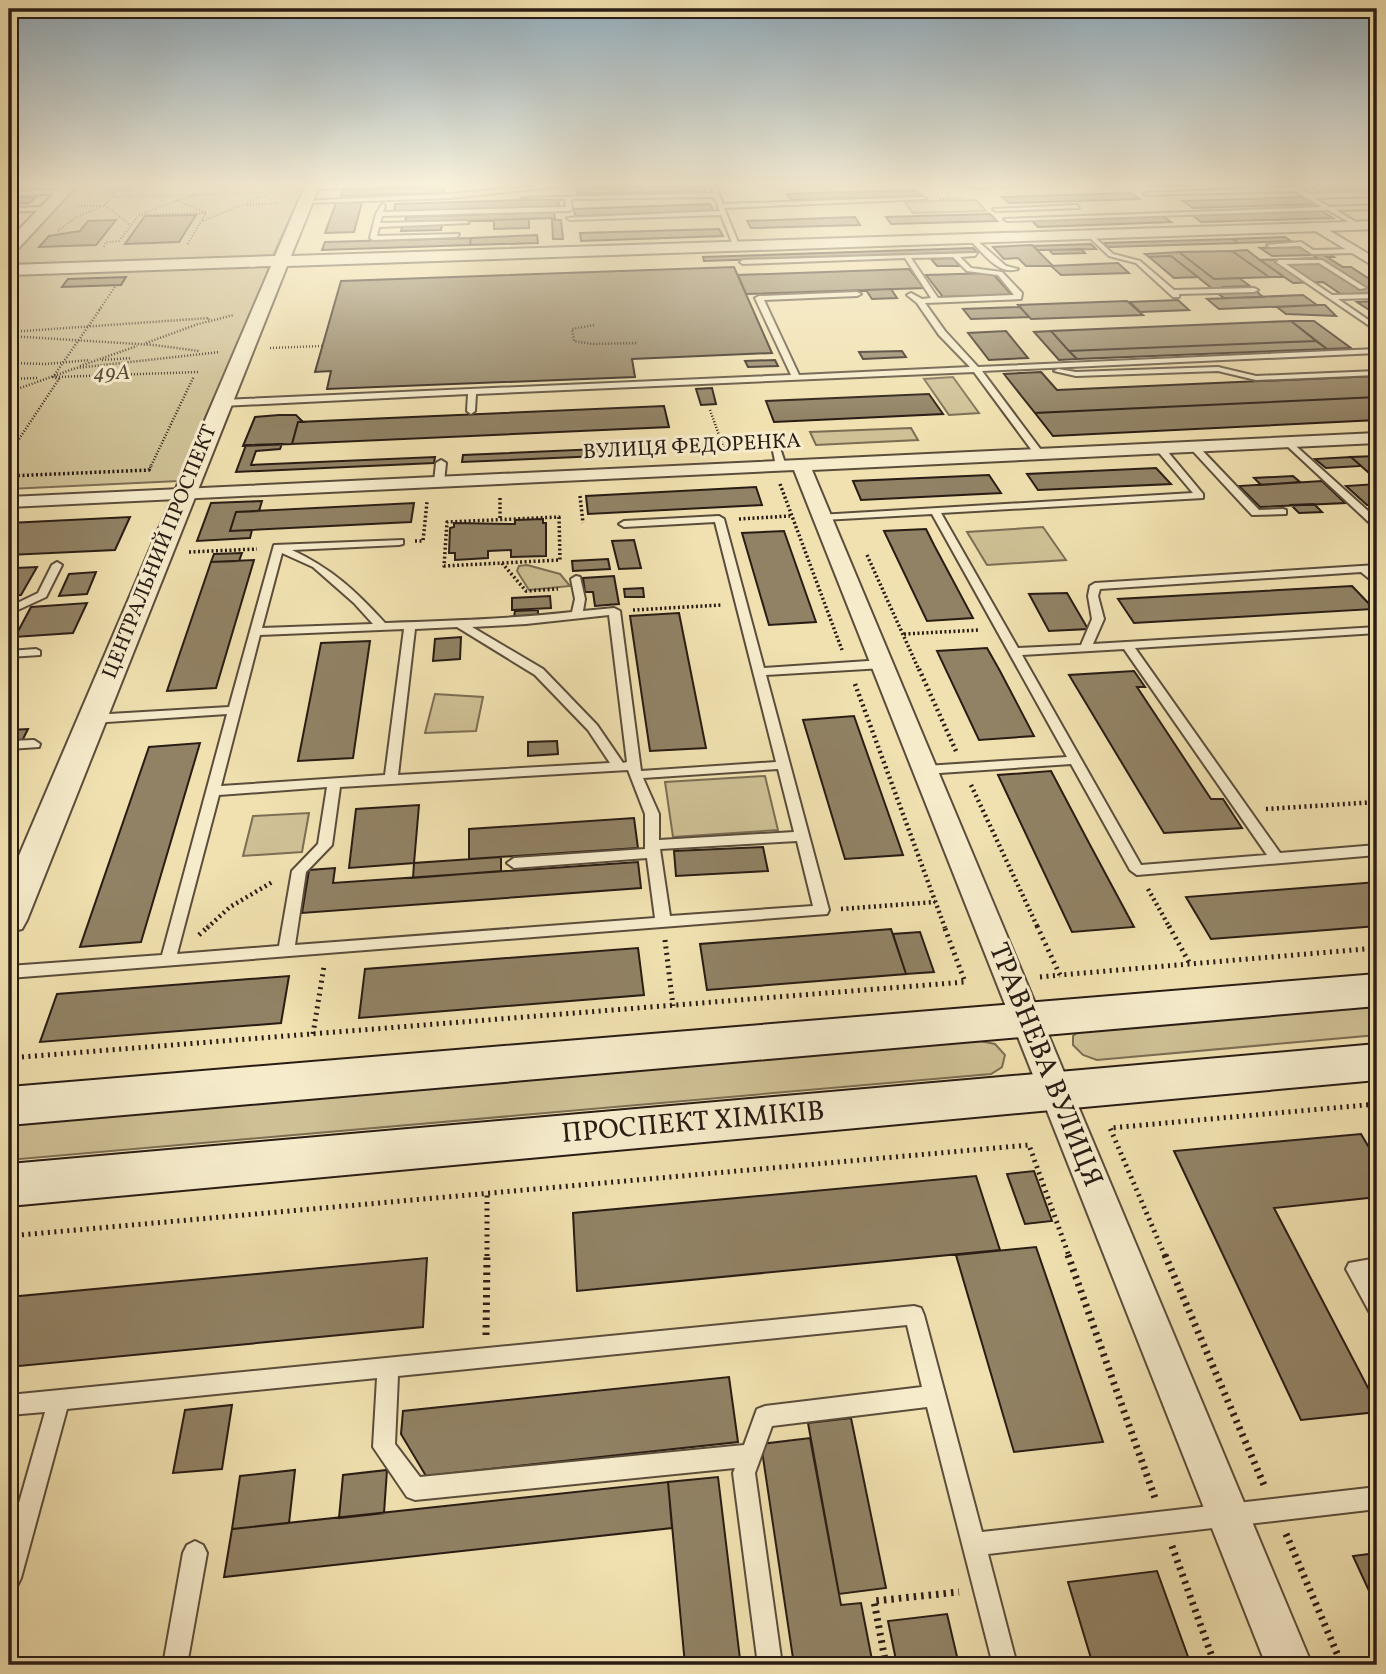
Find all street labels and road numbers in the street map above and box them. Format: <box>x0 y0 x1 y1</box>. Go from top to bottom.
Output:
street label: ЦЕНТРАЛЬНИЙ ПРОСПЕКТ <box>96 421 224 683</box>
street label: ВУЛИЦЯ ФЕДОРЕНКА <box>582 427 802 467</box>
street label: ТРАВНЕВА ВУЛИЦЯ <box>978 937 1112 1193</box>
street label: ПРОСПЕКТ ХІМІКІВ <box>560 1092 826 1154</box>

